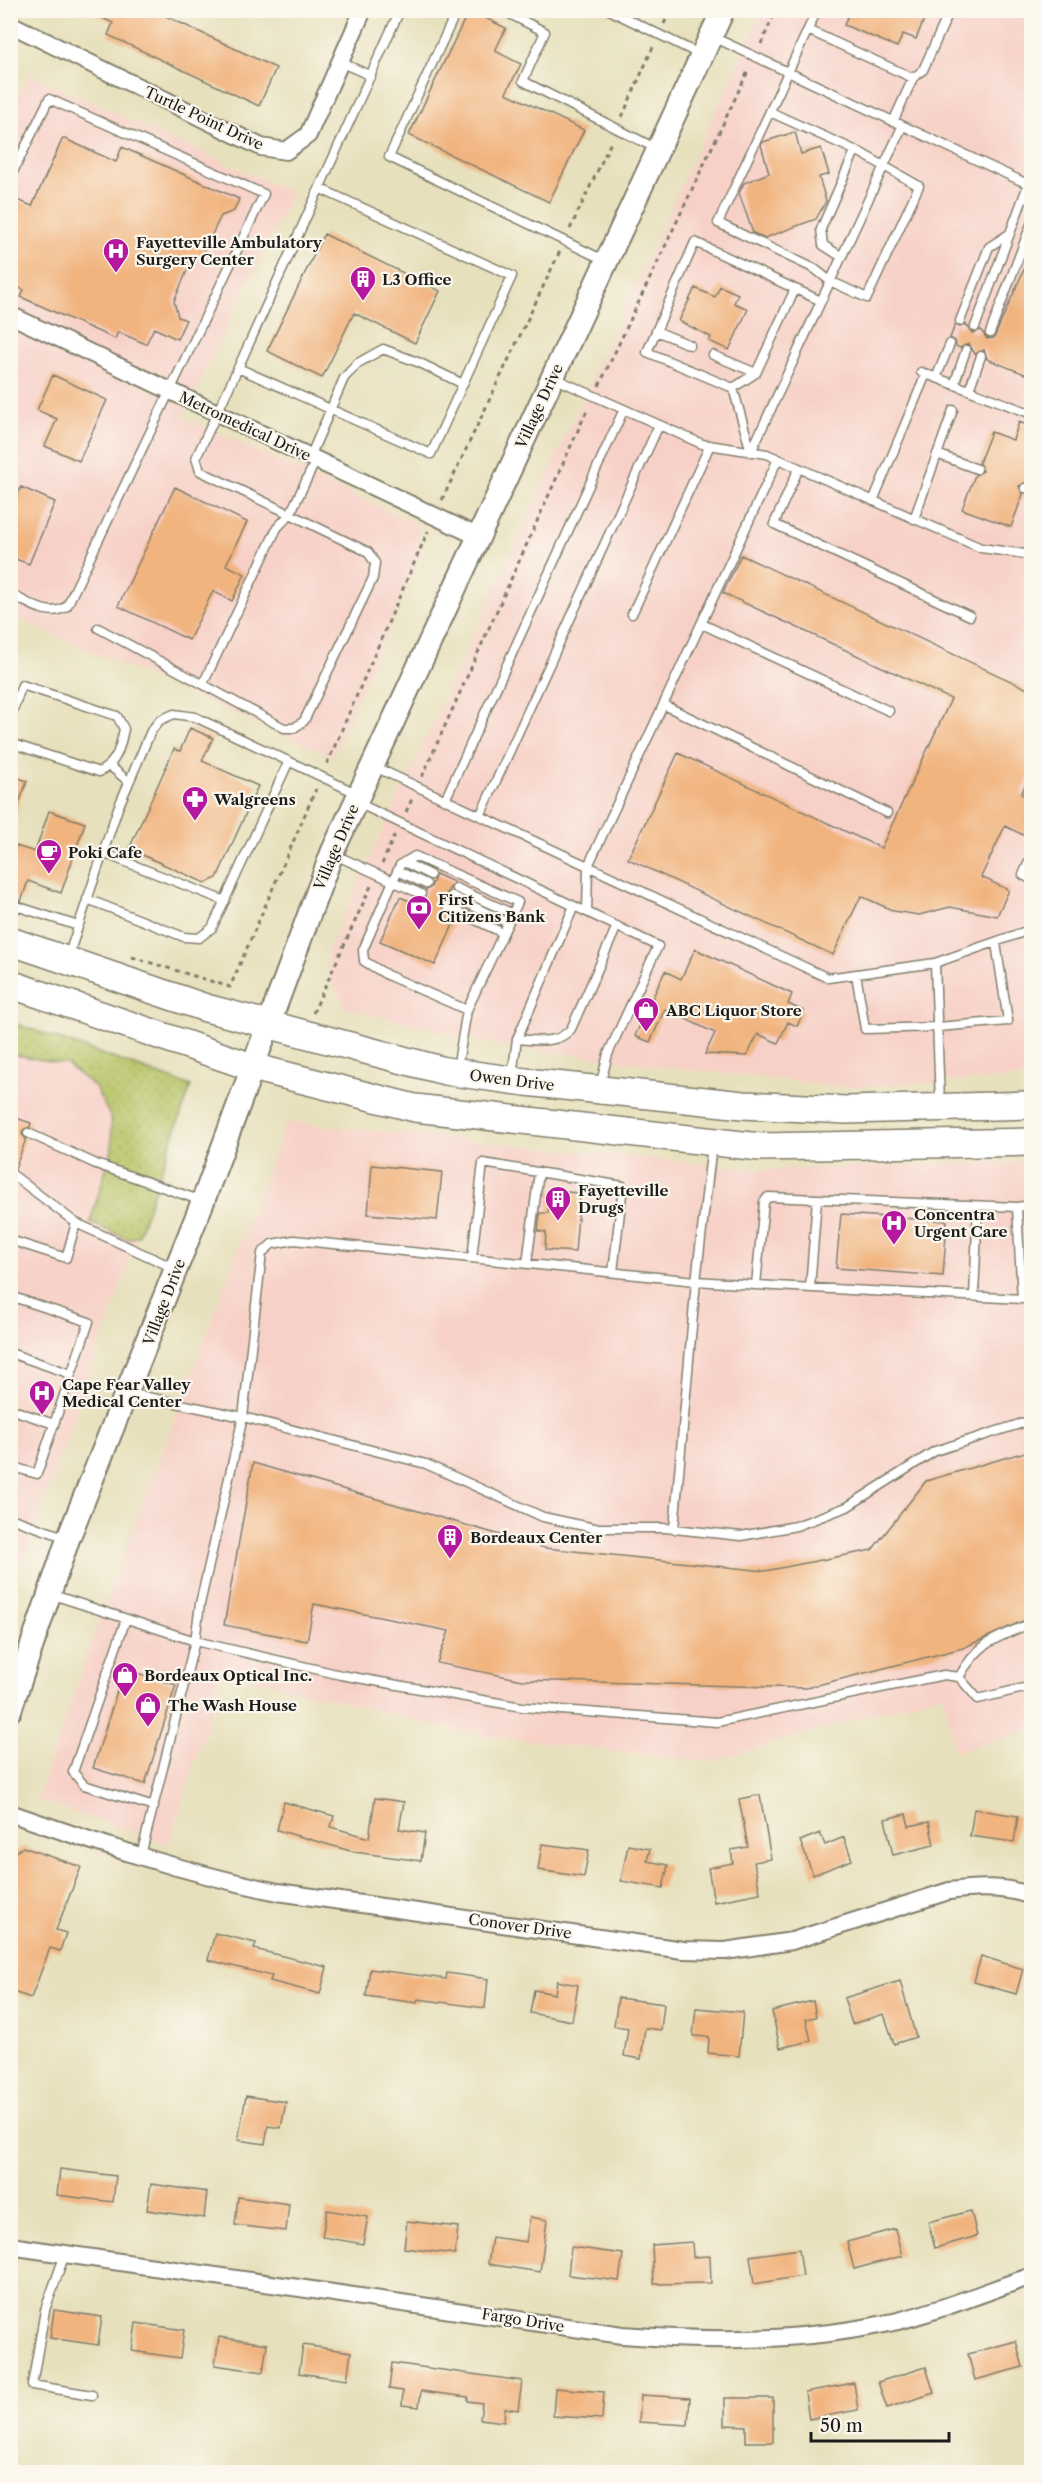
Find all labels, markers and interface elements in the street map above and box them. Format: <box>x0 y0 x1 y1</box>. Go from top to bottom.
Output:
street label: Turtle Point Drive <box>141 82 267 154</box>
place label: Fayetteville Ambulatory Surgery Center <box>136 233 323 269</box>
hospital icon: Fayetteville Ambulatory Surgery Center <box>101 236 131 274</box>
building icon: L3 Office <box>348 264 378 302</box>
place label: L3 Office <box>382 270 452 289</box>
street label: Village Drive <box>511 361 567 452</box>
street label: Metromedical Drive <box>176 387 314 465</box>
pharmacy icon: Walgreens <box>180 784 210 822</box>
place label: Walgreens <box>213 790 296 809</box>
street label: Village Drive <box>309 801 363 894</box>
cafe icon: Poki Cafe <box>34 837 64 875</box>
place label: Poki Cafe <box>68 843 142 862</box>
place label: First Citizens Bank <box>438 890 546 926</box>
bank icon: First Citizens Bank <box>404 893 434 931</box>
shop icon: ABC Liquor Store <box>631 995 661 1033</box>
place label: ABC Liquor Store <box>665 1001 802 1020</box>
street label: Owen Drive <box>469 1065 555 1095</box>
place label: Fayetteville Drugs <box>578 1181 669 1217</box>
building icon: Fayetteville Drugs <box>543 1184 573 1222</box>
place label: Concentra Urgent Care <box>914 1205 1008 1241</box>
hospital icon: Concentra Urgent Care <box>879 1208 909 1246</box>
street label: Village Drive <box>138 1256 189 1349</box>
place label: Cape Fear Valley Medical Center <box>62 1375 191 1411</box>
hospital icon: Cape Fear Valley Medical Center <box>27 1378 57 1416</box>
building icon: Bordeaux Center <box>435 1522 465 1560</box>
place label: Bordeaux Center <box>470 1528 603 1547</box>
shop icon: Bordeaux Optical Inc. <box>110 1660 140 1698</box>
place label: Bordeaux Optical Inc. <box>144 1666 312 1685</box>
shop icon: The Wash House <box>133 1690 163 1728</box>
place label: The Wash House <box>168 1696 297 1715</box>
street label: Conover Drive <box>467 1909 573 1943</box>
street label: Fargo Drive <box>480 2304 566 2336</box>
scale bar <box>811 2405 949 2443</box>
text: 50 m <box>820 2415 863 2437</box>

